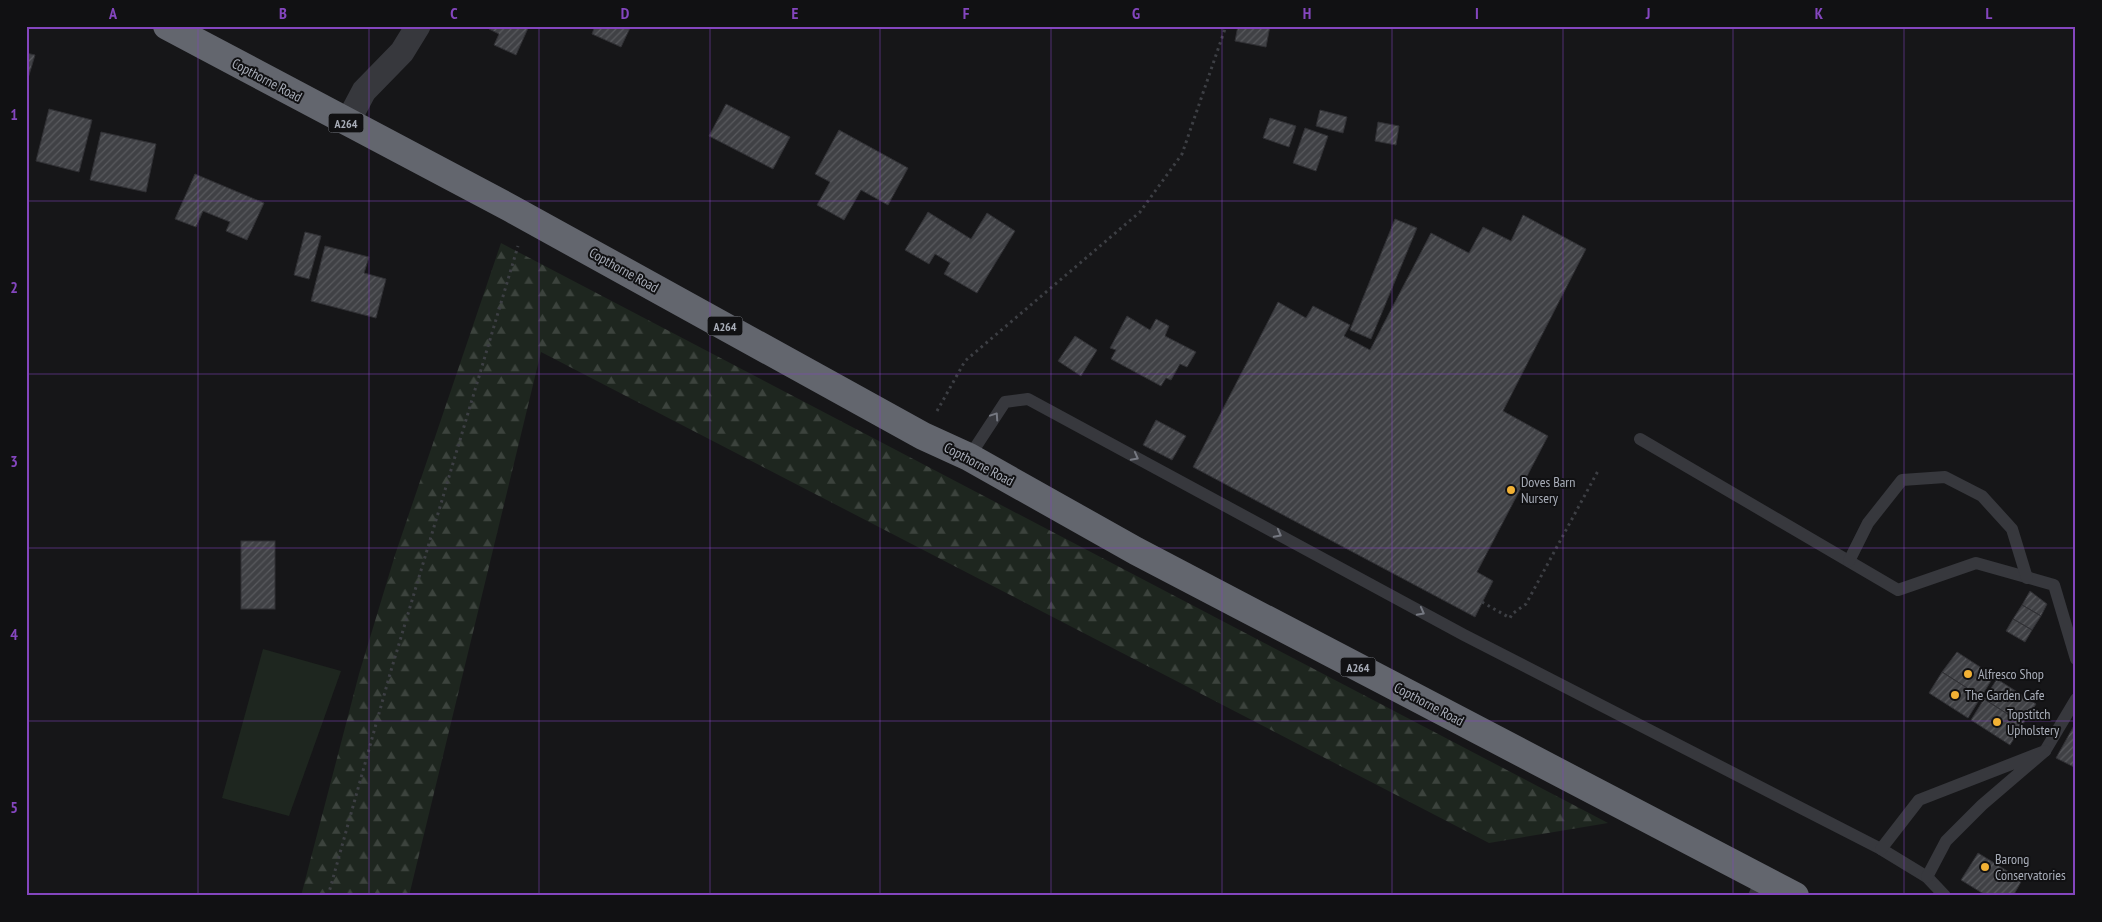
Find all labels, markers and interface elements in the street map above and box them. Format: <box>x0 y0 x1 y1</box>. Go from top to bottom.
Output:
text: A <box>108 3 118 23</box>
text: B <box>279 3 287 23</box>
text: C <box>450 3 458 23</box>
text: D <box>621 3 630 23</box>
text: E <box>792 3 799 23</box>
text: F <box>963 3 970 23</box>
text: G <box>1132 3 1140 23</box>
text: H <box>1303 3 1311 23</box>
text: I <box>1475 3 1479 23</box>
text: J <box>1645 3 1650 23</box>
text: K <box>1815 3 1824 23</box>
text: L <box>1986 3 1993 23</box>
street label: Copthorne Road <box>229 54 305 106</box>
text: 1 <box>10 104 18 124</box>
road number: A264 <box>328 114 364 132</box>
street label: Copthorne Road <box>586 244 662 296</box>
text: 2 <box>10 277 18 297</box>
road number: A264 <box>708 316 742 336</box>
one-way arrow <box>989 413 999 422</box>
street label: Copthorne Road <box>941 438 1017 490</box>
text: 3 <box>10 451 18 471</box>
one-way arrow <box>1130 451 1139 461</box>
place label: Doves Barn Nursery <box>1521 473 1575 507</box>
marker: Doves Barn Nursery <box>1505 484 1517 496</box>
one-way arrow <box>1273 528 1282 538</box>
one-way arrow <box>1416 605 1425 615</box>
text: 4 <box>10 624 18 644</box>
road number: A264 <box>1340 658 1376 676</box>
place label: Alfresco Shop <box>1978 665 2044 683</box>
marker: Alfresco Shop <box>1962 668 1974 680</box>
street label: Copthorne Road <box>1391 678 1467 730</box>
place label: The Garden Cafe <box>1965 686 2045 704</box>
marker: The Garden Cafe <box>1949 689 1961 701</box>
place label: Topstitch Upholstery <box>2007 705 2060 739</box>
marker: Topstitch Upholstery <box>1991 716 2003 728</box>
text: 5 <box>10 797 18 817</box>
place label: Barong Conservatories <box>1995 850 2066 884</box>
marker: Barong Conservatories <box>1979 861 1991 873</box>

